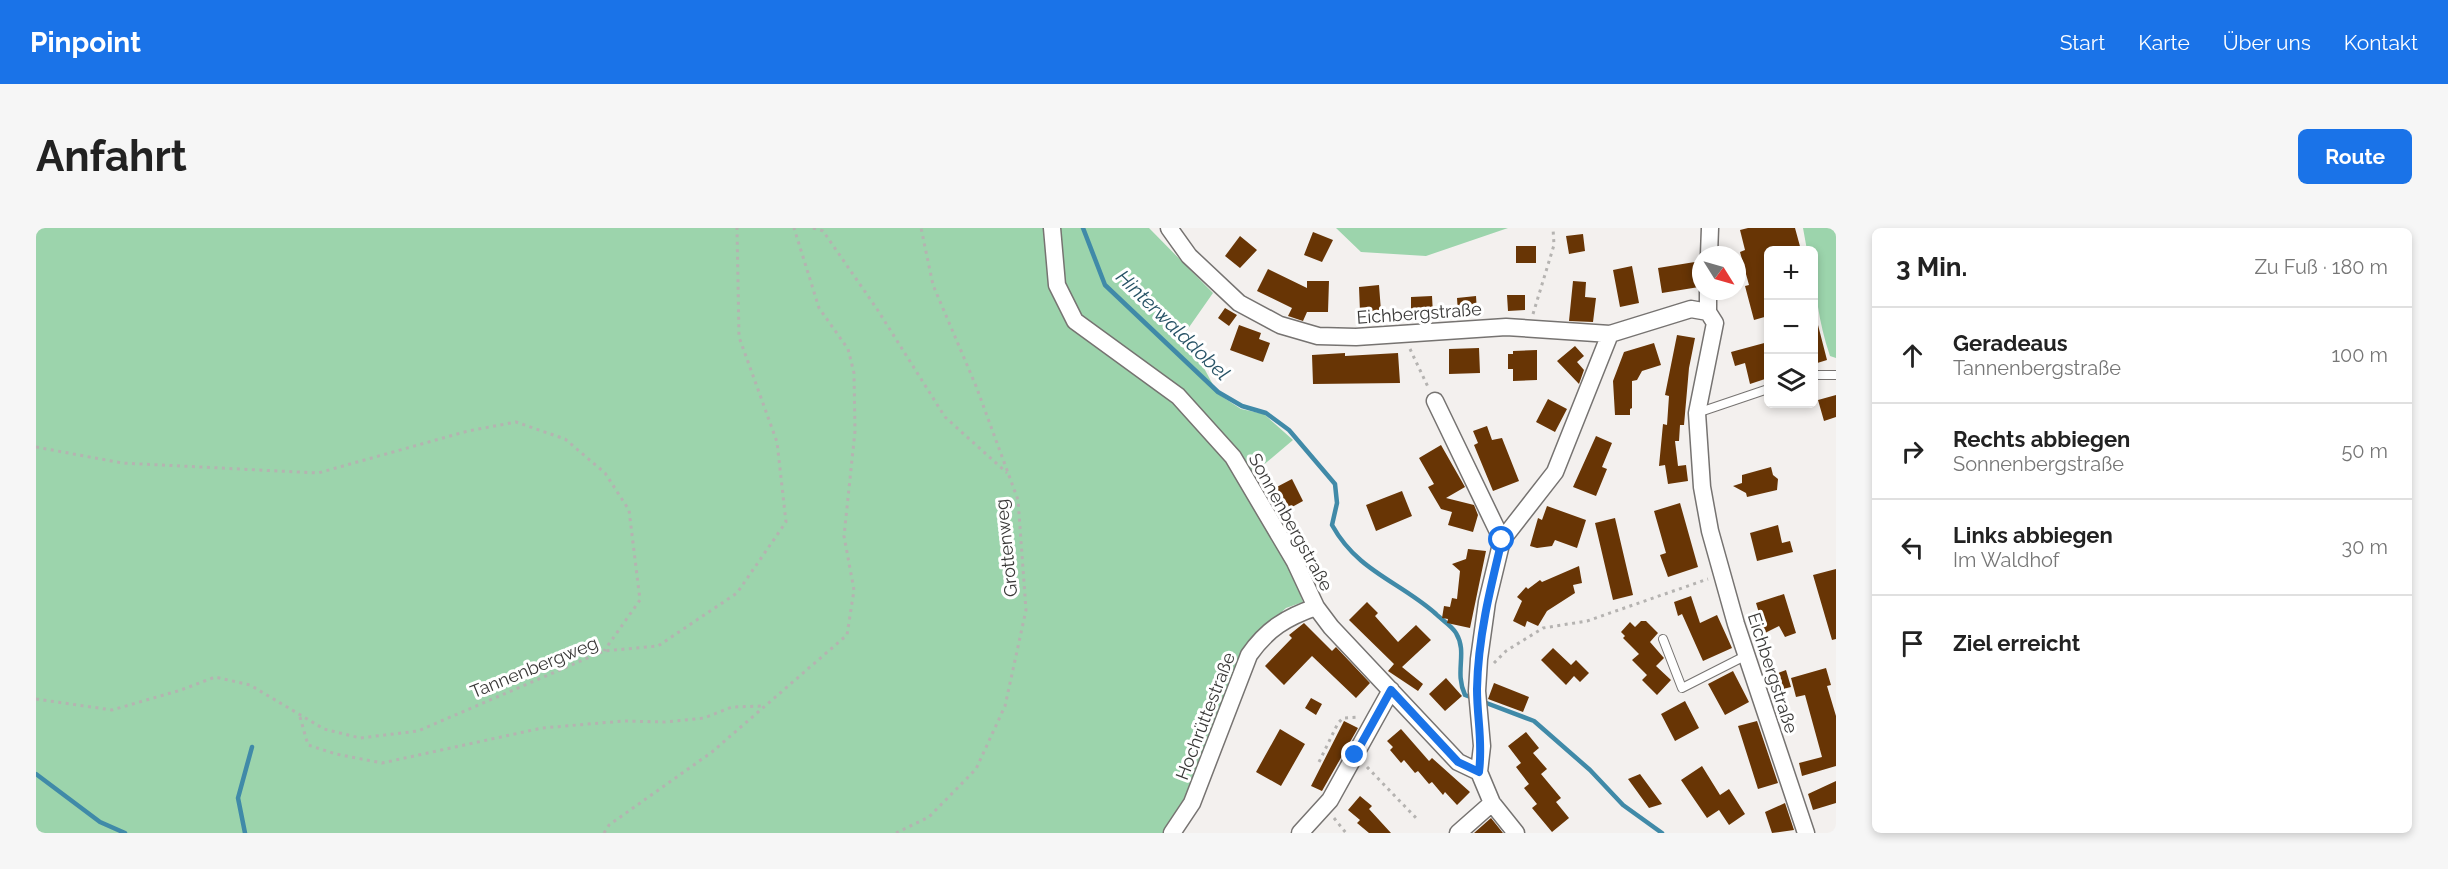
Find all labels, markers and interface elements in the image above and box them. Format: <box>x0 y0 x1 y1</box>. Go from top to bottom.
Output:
text: Pinpoint <box>30 26 141 59</box>
text: Start <box>2060 30 2105 55</box>
text: Karte <box>2138 30 2190 55</box>
text: Über uns <box>2223 30 2311 55</box>
text: Kontakt <box>2344 30 2418 55</box>
button: Route <box>2298 129 2412 184</box>
text: Anfahrt <box>36 132 187 181</box>
north arrow <box>1692 246 1746 300</box>
map controls <box>1764 246 1818 408</box>
button: + <box>1764 246 1818 300</box>
text: 3 Min. <box>1896 252 1967 282</box>
text: Zu Fuß · 180 m <box>2255 255 2388 279</box>
water label: Hinterwalddobel <box>1111 265 1235 385</box>
street label: Eichbergstraße <box>1356 298 1483 328</box>
button: − <box>1764 300 1818 354</box>
text: Geradeaus <box>1953 330 2068 356</box>
icon: ahead <box>1896 339 1929 372</box>
text: 100 m <box>2331 343 2388 367</box>
button: layers <box>1764 354 1818 408</box>
text: Tannenbergstraße <box>1953 356 2121 380</box>
text: Rechts abbiegen <box>1953 426 2130 452</box>
icon: right <box>1896 435 1929 468</box>
text: 50 m <box>2341 439 2388 463</box>
street label: Sonnenbergstraße <box>1245 450 1338 595</box>
text: Sonnenbergstraße <box>1953 452 2124 476</box>
street label: Grottenweg <box>990 498 1022 598</box>
text: Links abbiegen <box>1953 522 2113 548</box>
route start <box>1488 526 1514 552</box>
icon: left <box>1896 531 1929 564</box>
text: 30 m <box>2342 535 2388 559</box>
text: Im Waldhof <box>1953 548 2059 572</box>
street label: Eichbergstraße <box>1744 610 1802 736</box>
icon: arrive <box>1896 627 1929 660</box>
text: Ziel erreicht <box>1953 630 2080 656</box>
street label: Tannenbergweg <box>467 632 601 702</box>
street label: Hochrüttestraße <box>1171 649 1239 783</box>
route end <box>1341 741 1367 767</box>

